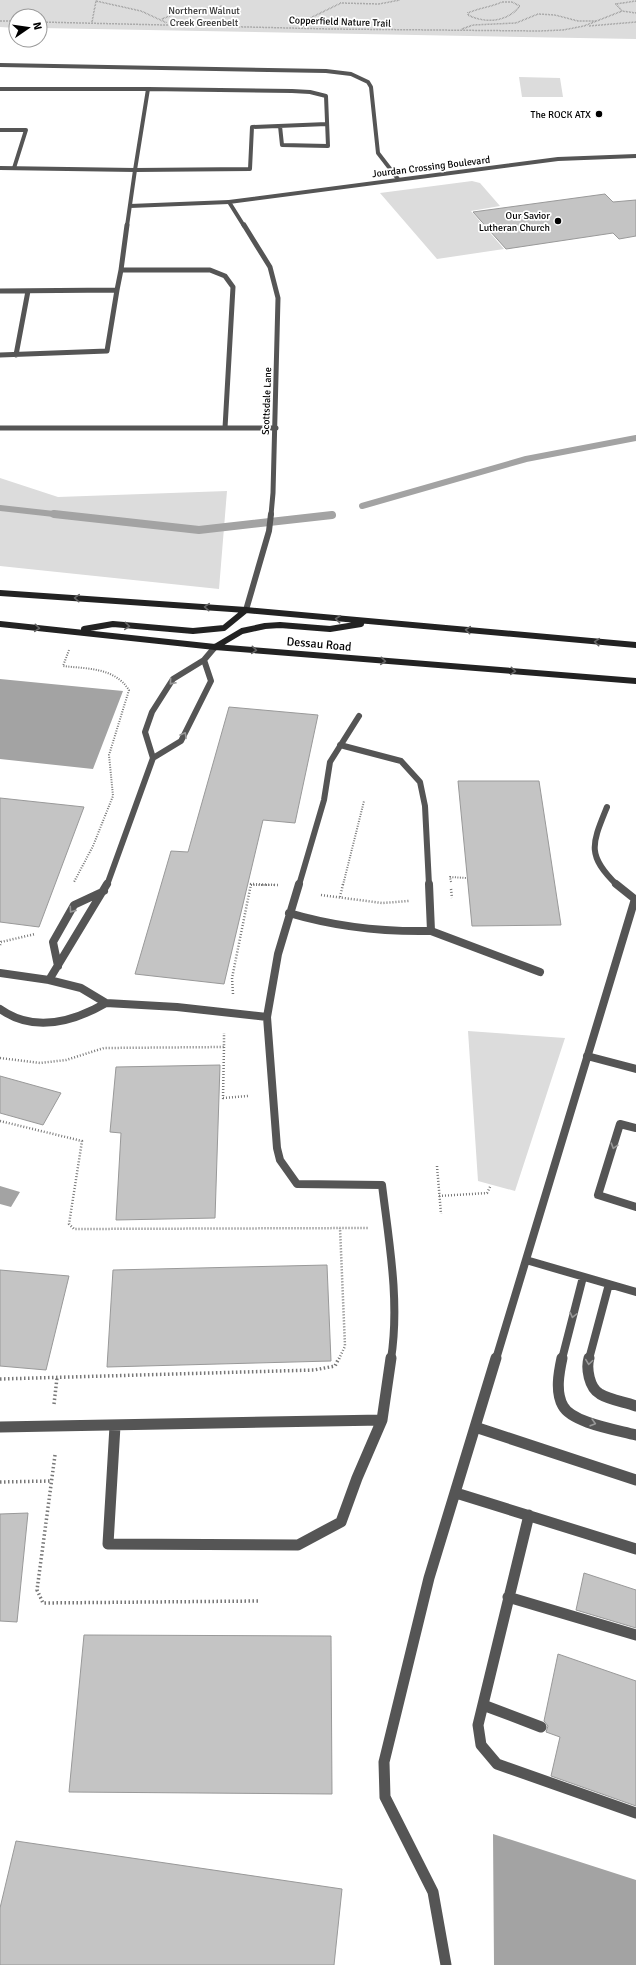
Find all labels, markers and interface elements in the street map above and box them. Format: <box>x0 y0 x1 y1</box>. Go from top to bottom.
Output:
park label: Northern Walnut Creek Greenbelt <box>168 5 240 29</box>
north arrow <box>8 8 48 48</box>
street label: Copperfield Nature Trail <box>289 14 391 30</box>
text: N <box>30 21 44 31</box>
place label: The ROCK ATX <box>530 109 591 121</box>
marker: The ROCK ATX <box>594 109 604 119</box>
street label: Jourdan Crossing Boulevard <box>371 154 491 180</box>
place label: Our Savior Lutheran Church <box>479 210 550 234</box>
marker: Our Savior Lutheran Church <box>553 216 563 226</box>
street label: Scottsdale Lane <box>260 367 274 435</box>
one-way arrow <box>74 594 80 603</box>
one-way arrow <box>204 603 210 612</box>
one-way arrow <box>335 615 341 624</box>
one-way arrow <box>124 621 130 630</box>
one-way arrow <box>34 623 40 632</box>
one-way arrow <box>465 626 471 635</box>
street label: Dessau Road <box>286 634 352 655</box>
one-way arrow <box>594 637 600 646</box>
one-way arrow <box>251 646 257 655</box>
one-way arrow <box>380 656 386 665</box>
one-way arrow <box>510 667 516 676</box>
one-way arrow <box>170 677 177 684</box>
one-way arrow <box>179 732 186 739</box>
one-way arrow <box>70 905 77 912</box>
one-way arrow <box>610 1142 618 1149</box>
one-way arrow <box>570 1312 578 1318</box>
one-way arrow <box>585 1359 594 1366</box>
one-way arrow <box>589 1418 596 1427</box>

